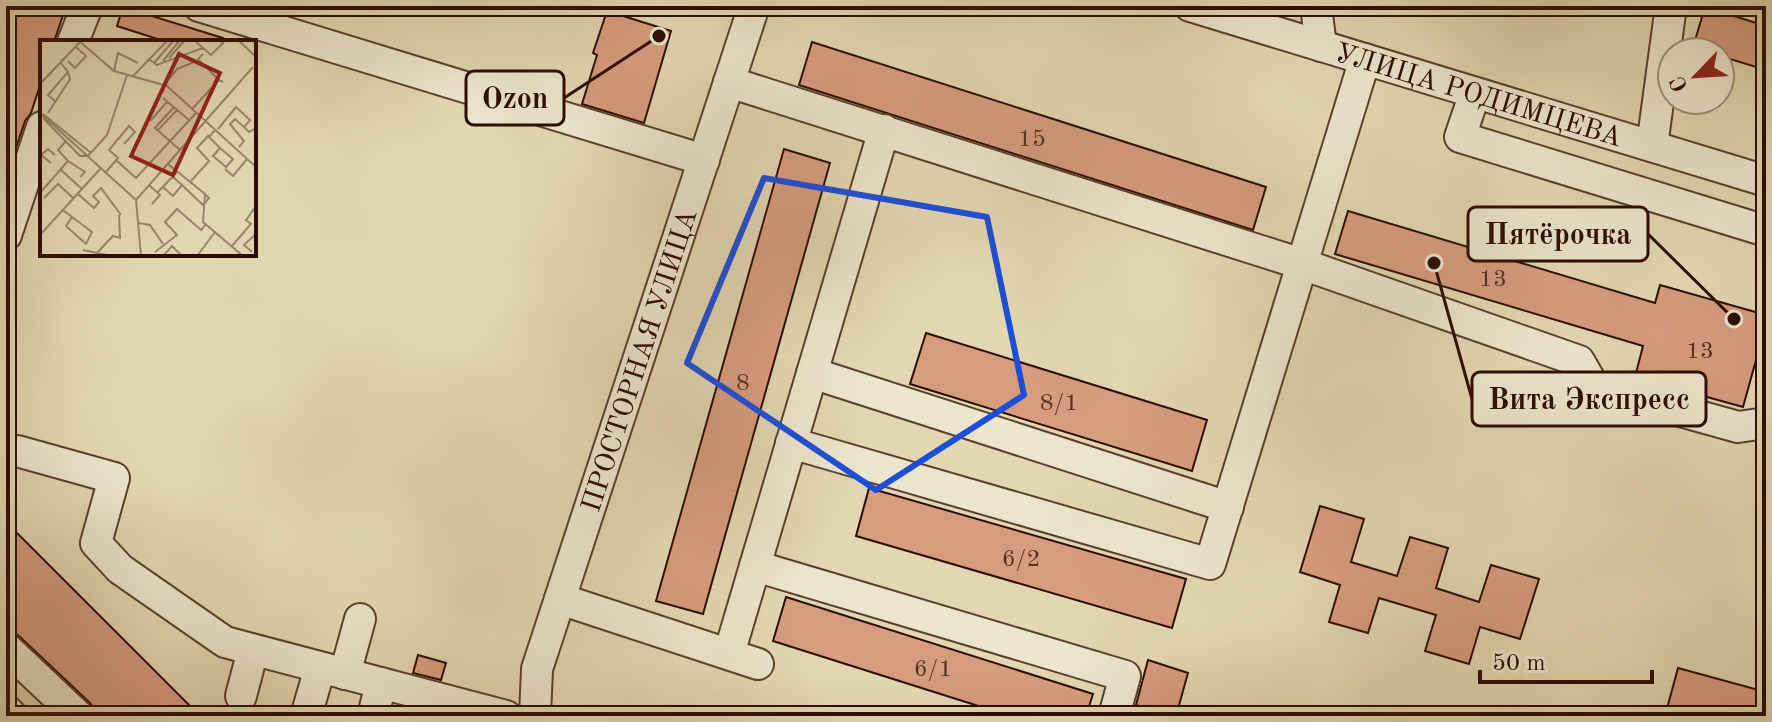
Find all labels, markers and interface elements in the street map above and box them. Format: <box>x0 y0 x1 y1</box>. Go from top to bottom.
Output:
north arrow <box>1656 36 1736 116</box>
inset map <box>40 40 256 256</box>
street label: УЛИЦА РОДИМЦЕВА <box>1331 40 1625 153</box>
callout: Ozon <box>466 71 564 125</box>
text: С <box>1667 72 1693 95</box>
text: Ozon <box>482 85 548 115</box>
house number: 15 <box>1018 128 1046 152</box>
street label: ПРОСТОРНАЯ УЛИЦА <box>578 206 704 516</box>
callout: Пятёрочка <box>1468 207 1648 261</box>
text: Пятёрочка <box>1484 221 1632 251</box>
house number: 13 <box>1479 268 1507 292</box>
house number: 13 <box>1686 340 1714 364</box>
house number: 8 <box>736 372 750 396</box>
callout: Вита Экспресс <box>1472 372 1706 426</box>
text: Вита Экспресс <box>1488 386 1690 416</box>
house number: 8/1 <box>1040 392 1078 416</box>
house number: 6/2 <box>1002 548 1040 572</box>
scale bar <box>1480 634 1652 684</box>
text: 50 m <box>1492 652 1546 676</box>
house number: 6/1 <box>914 658 952 682</box>

